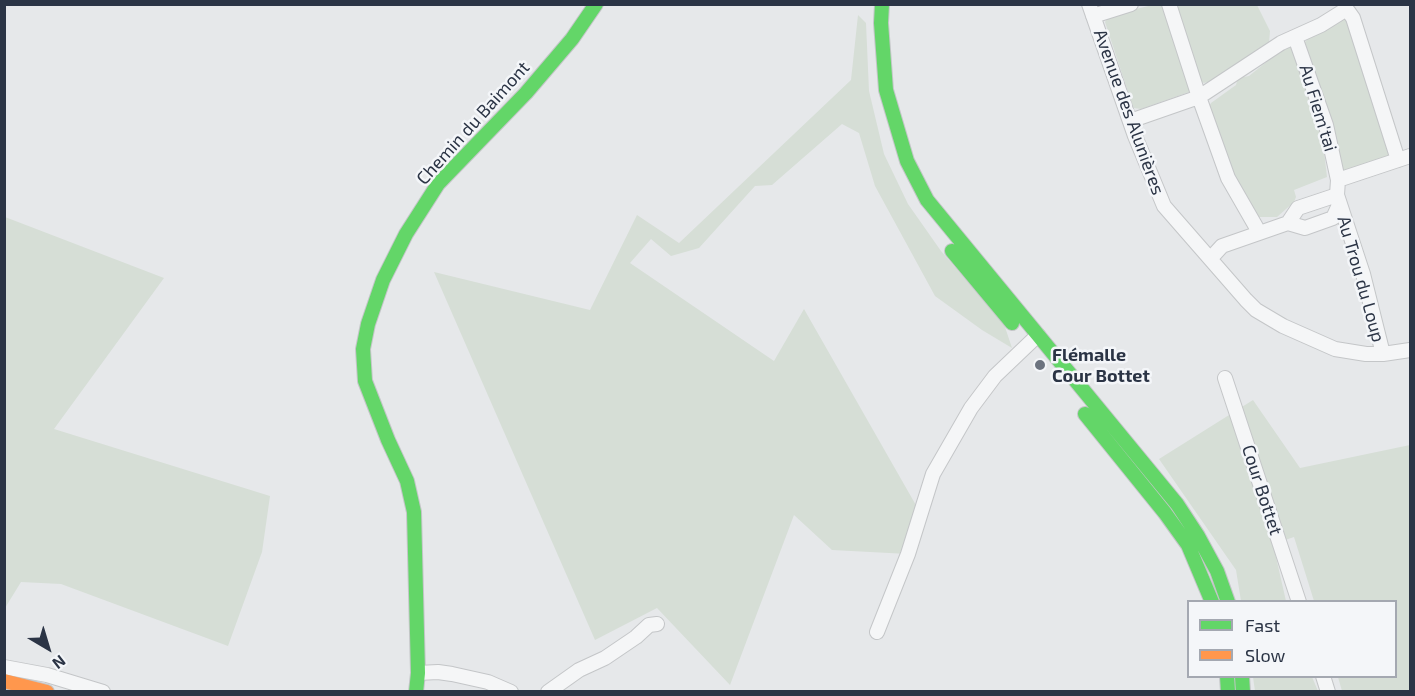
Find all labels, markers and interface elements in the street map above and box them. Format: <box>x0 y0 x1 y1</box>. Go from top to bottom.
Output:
street label: Avenue des Alunières <box>1089 26 1169 198</box>
street label: Chemin du Baimont <box>412 57 534 189</box>
street label: Au Fiem'tai <box>1295 62 1341 154</box>
street label: Au Trou du Loup <box>1333 213 1389 345</box>
place label: Flémalle Cour Bottet <box>1052 344 1150 386</box>
marker: Flémalle Cour Bottet <box>1033 358 1047 372</box>
street label: Cour Bottet <box>1237 442 1287 538</box>
legend <box>1187 600 1397 678</box>
text: Fast <box>1245 614 1280 636</box>
north arrow <box>18 618 78 678</box>
text: Slow <box>1245 644 1285 666</box>
text: N <box>49 652 70 674</box>

